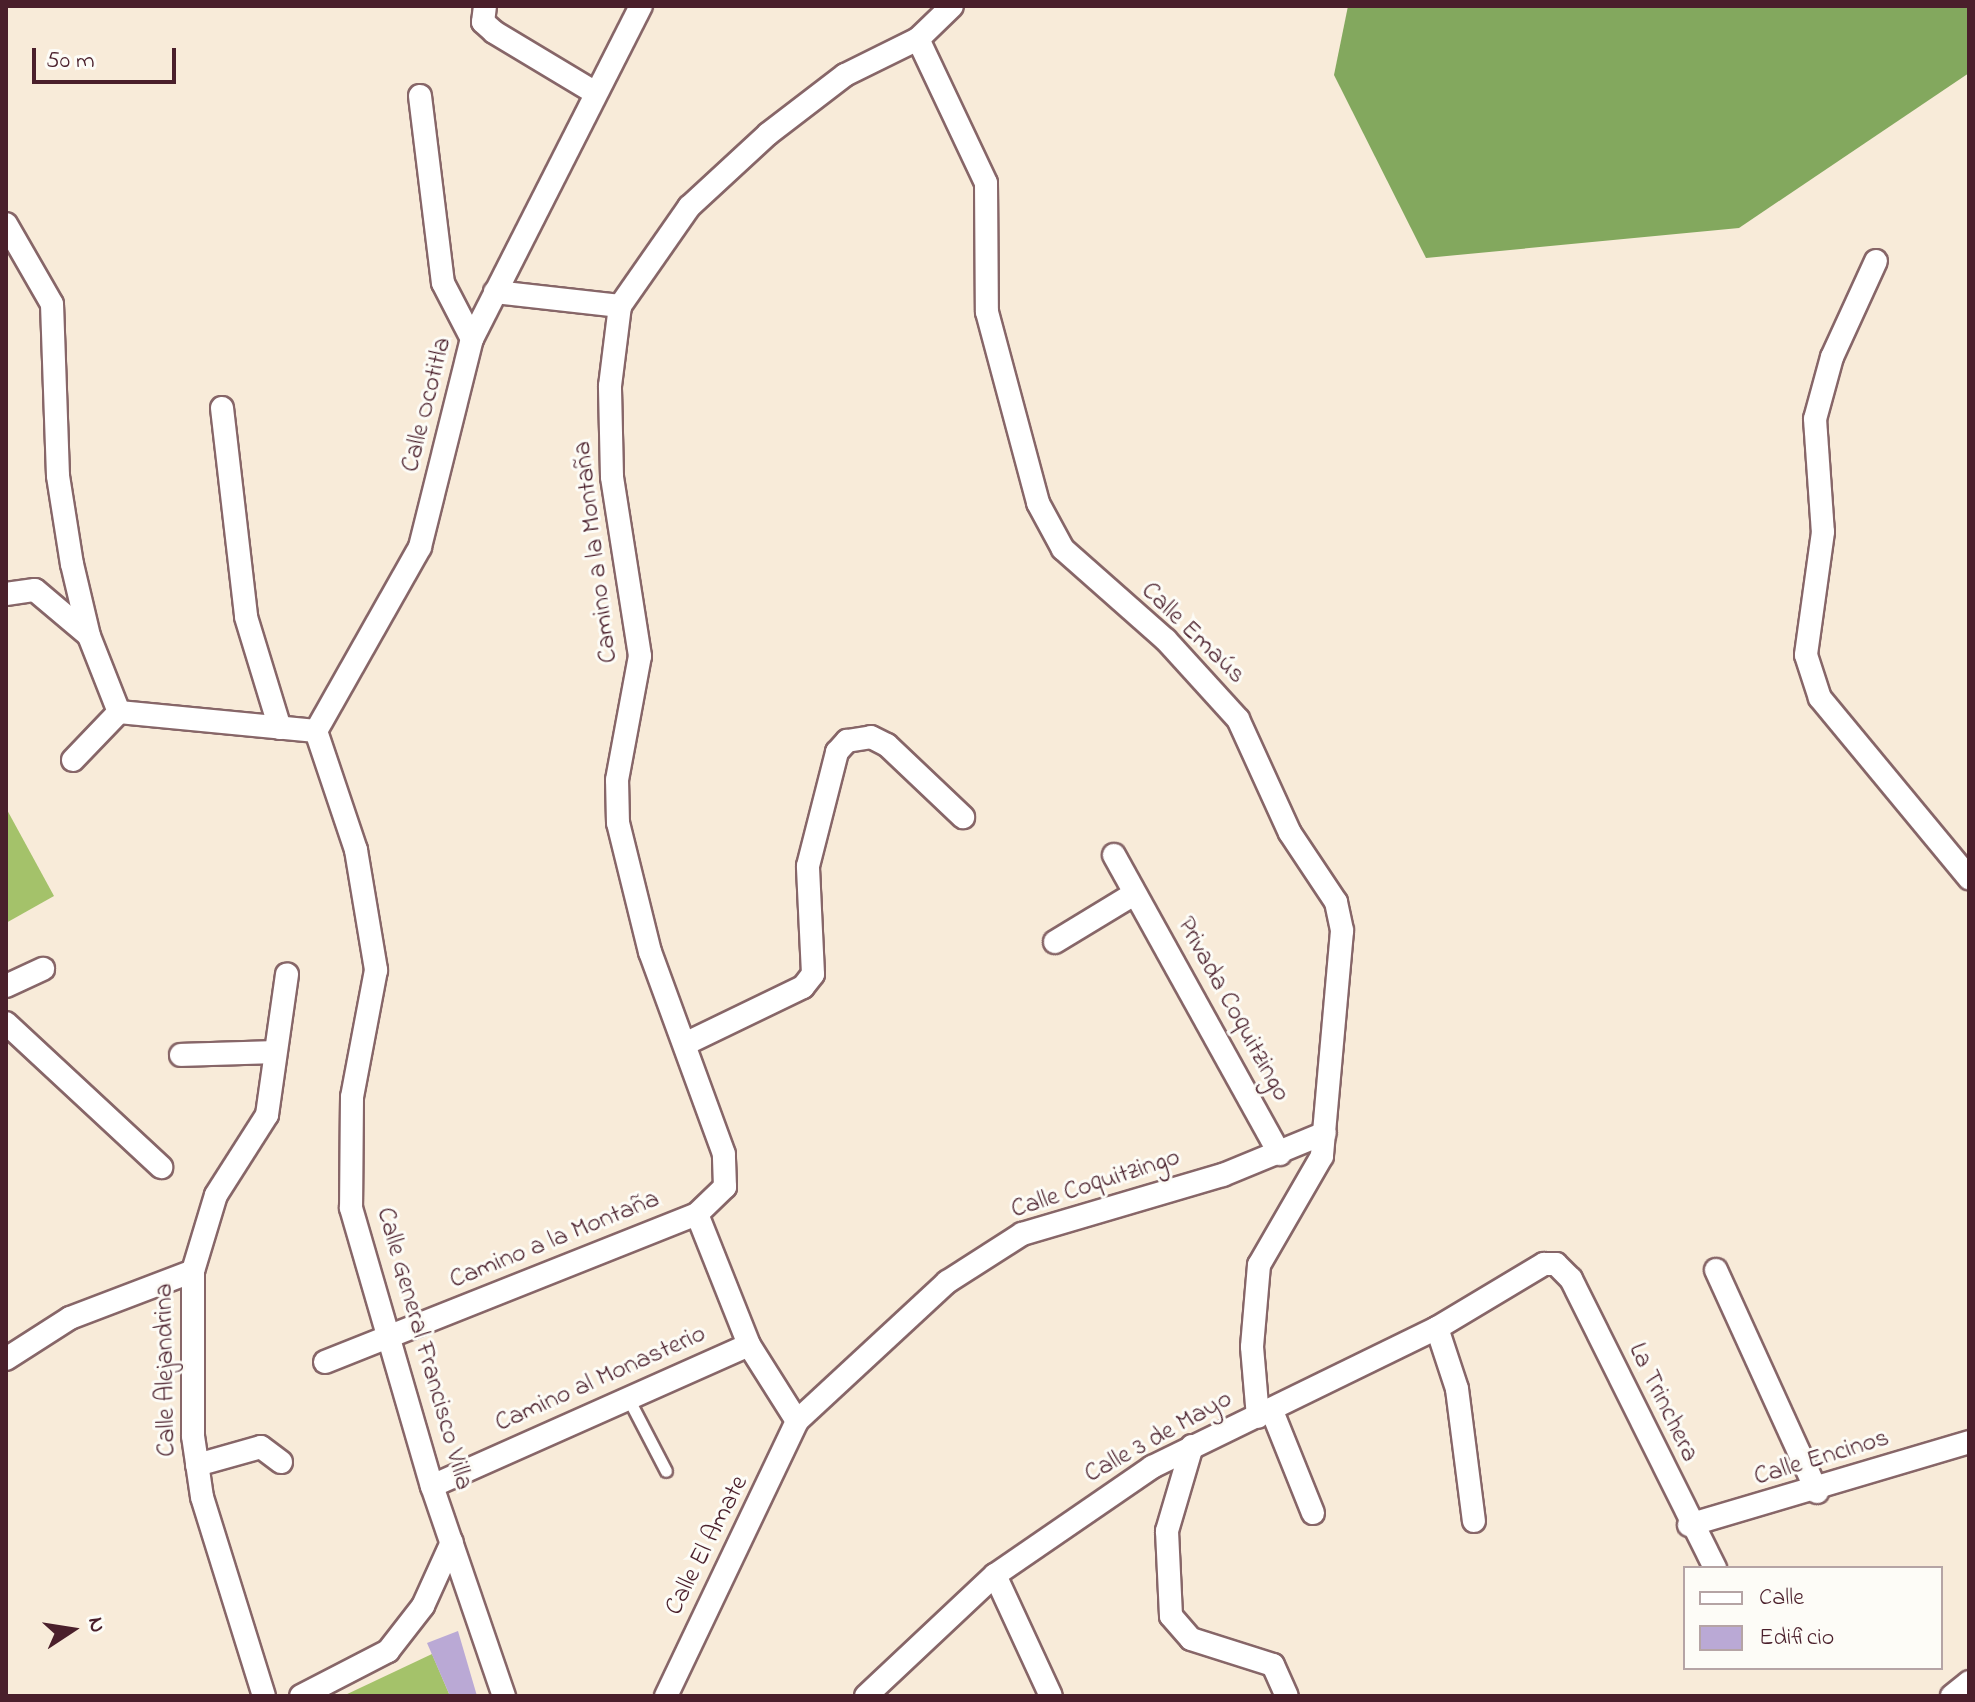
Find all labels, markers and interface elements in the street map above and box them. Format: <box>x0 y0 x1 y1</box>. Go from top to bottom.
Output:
scale bar <box>36 32 180 82</box>
text: 50 m <box>46 44 95 79</box>
street label: Calle Ocotitla <box>396 334 460 476</box>
street label: Camino a la Montaña <box>568 439 626 665</box>
street label: Calle Emaús <box>1133 577 1251 691</box>
street label: Privada Coquitzingo <box>1168 912 1296 1108</box>
street label: Calle Coquitzingo <box>1008 1143 1184 1227</box>
street label: Camino a la Montaña <box>446 1185 664 1297</box>
street label: Calle General Francisco Villa <box>368 1204 478 1494</box>
street label: Calle Alejandrina <box>150 1283 184 1457</box>
street label: Camino al Monasterio <box>491 1320 711 1440</box>
street label: La Trinchera <box>1620 1339 1704 1467</box>
street label: Calle 3 de Mayo <box>1080 1385 1238 1491</box>
street label: Calle Encinos <box>1751 1424 1893 1494</box>
street label: Calle El Amate <box>659 1471 757 1621</box>
legend <box>1683 1566 1943 1670</box>
text: Calle <box>1759 1581 1804 1616</box>
north arrow <box>32 1590 112 1670</box>
text: N <box>78 1614 113 1636</box>
text: Edificio <box>1759 1621 1834 1656</box>

